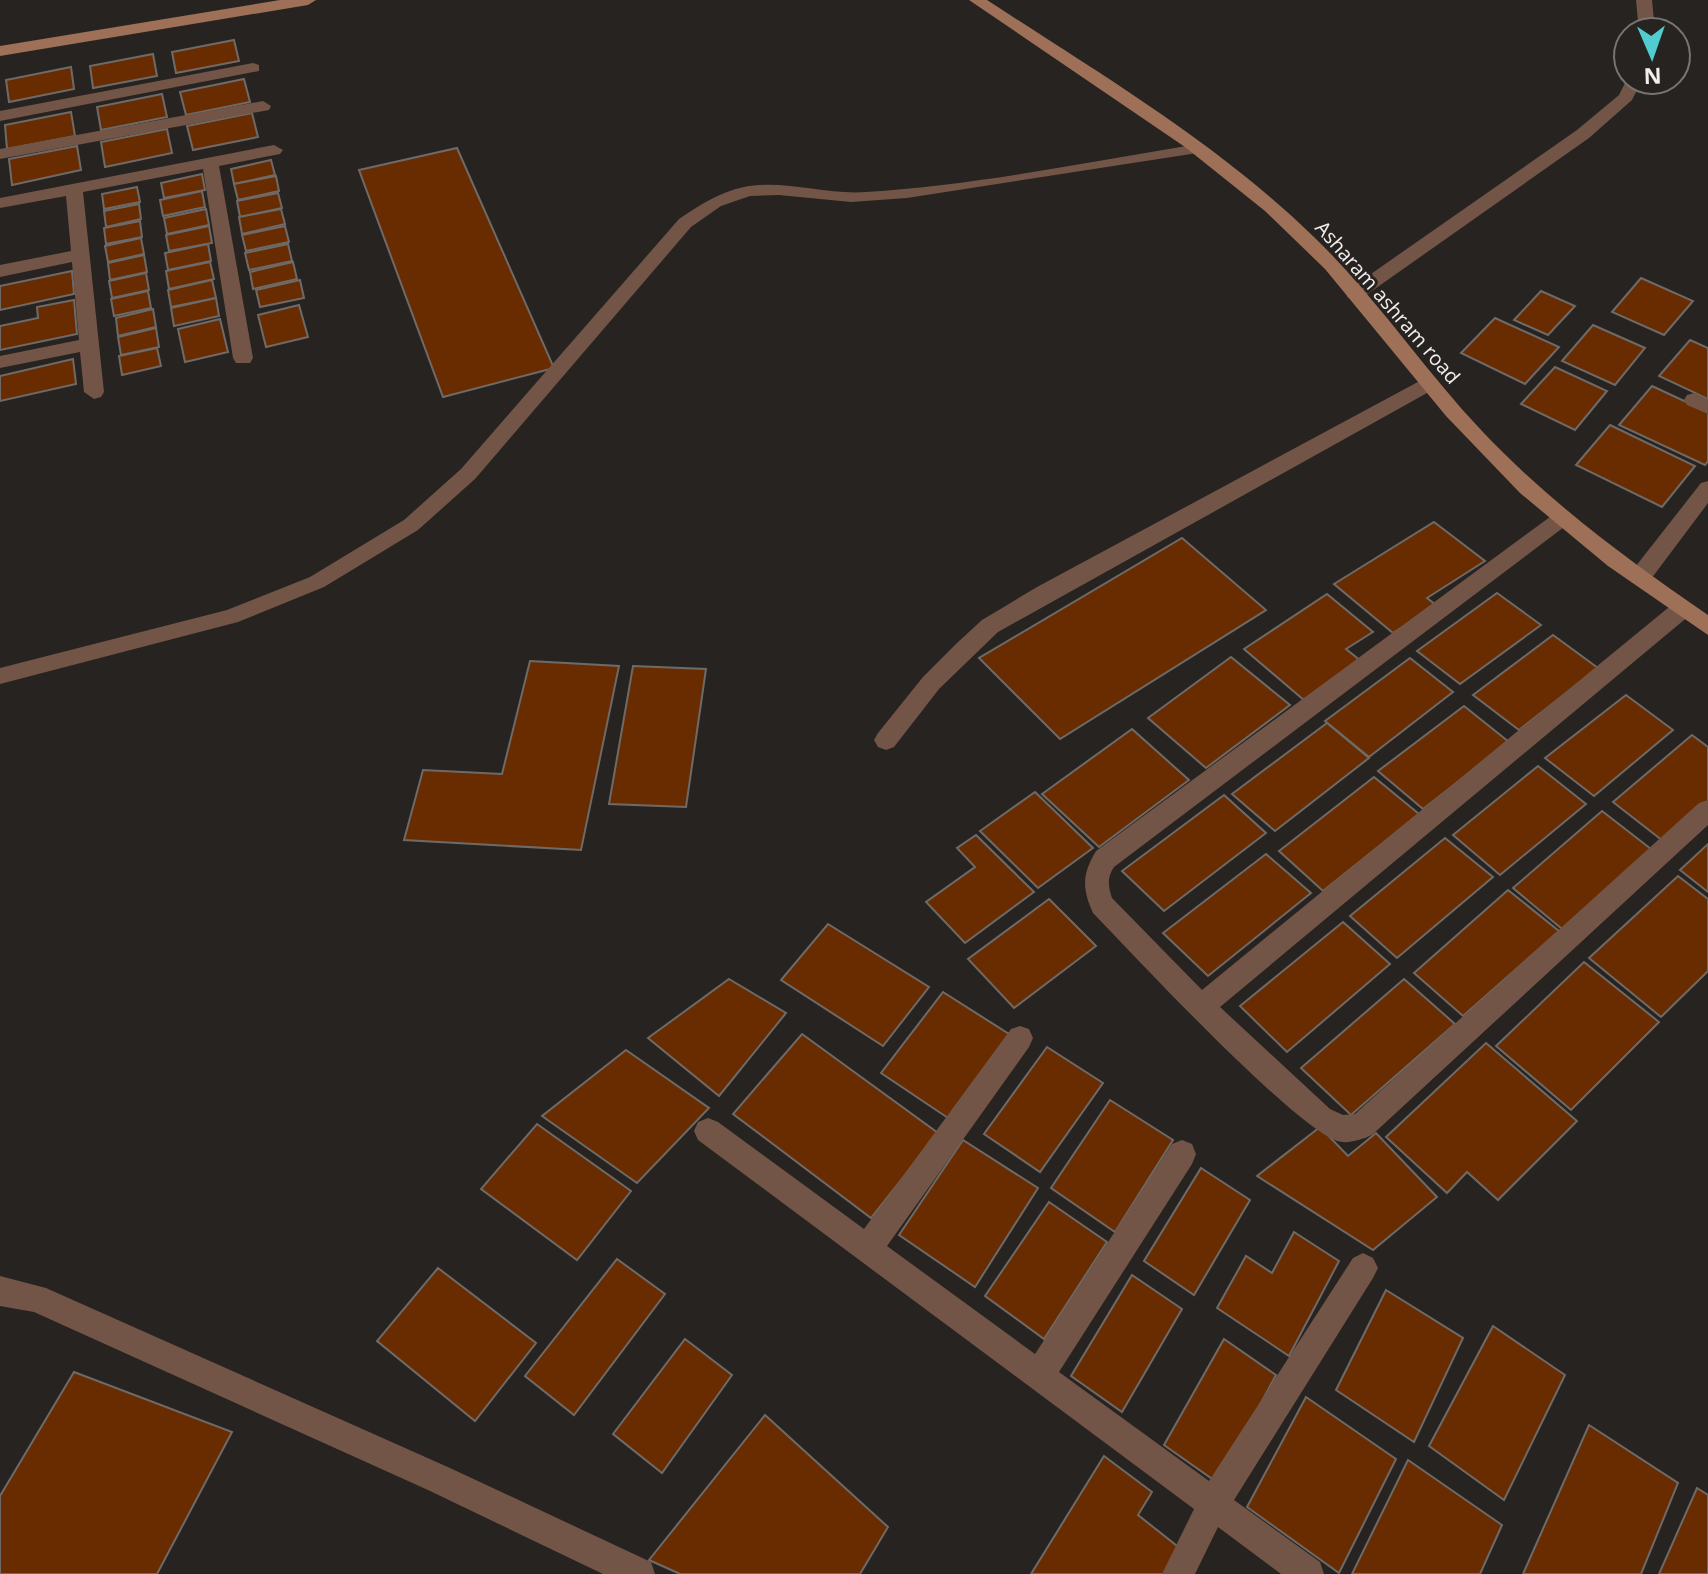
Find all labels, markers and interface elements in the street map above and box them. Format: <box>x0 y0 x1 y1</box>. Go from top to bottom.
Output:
north arrow <box>1612 16 1692 96</box>
text: N <box>1643 62 1662 92</box>
street label: Asharam ashram road <box>1310 215 1466 389</box>

